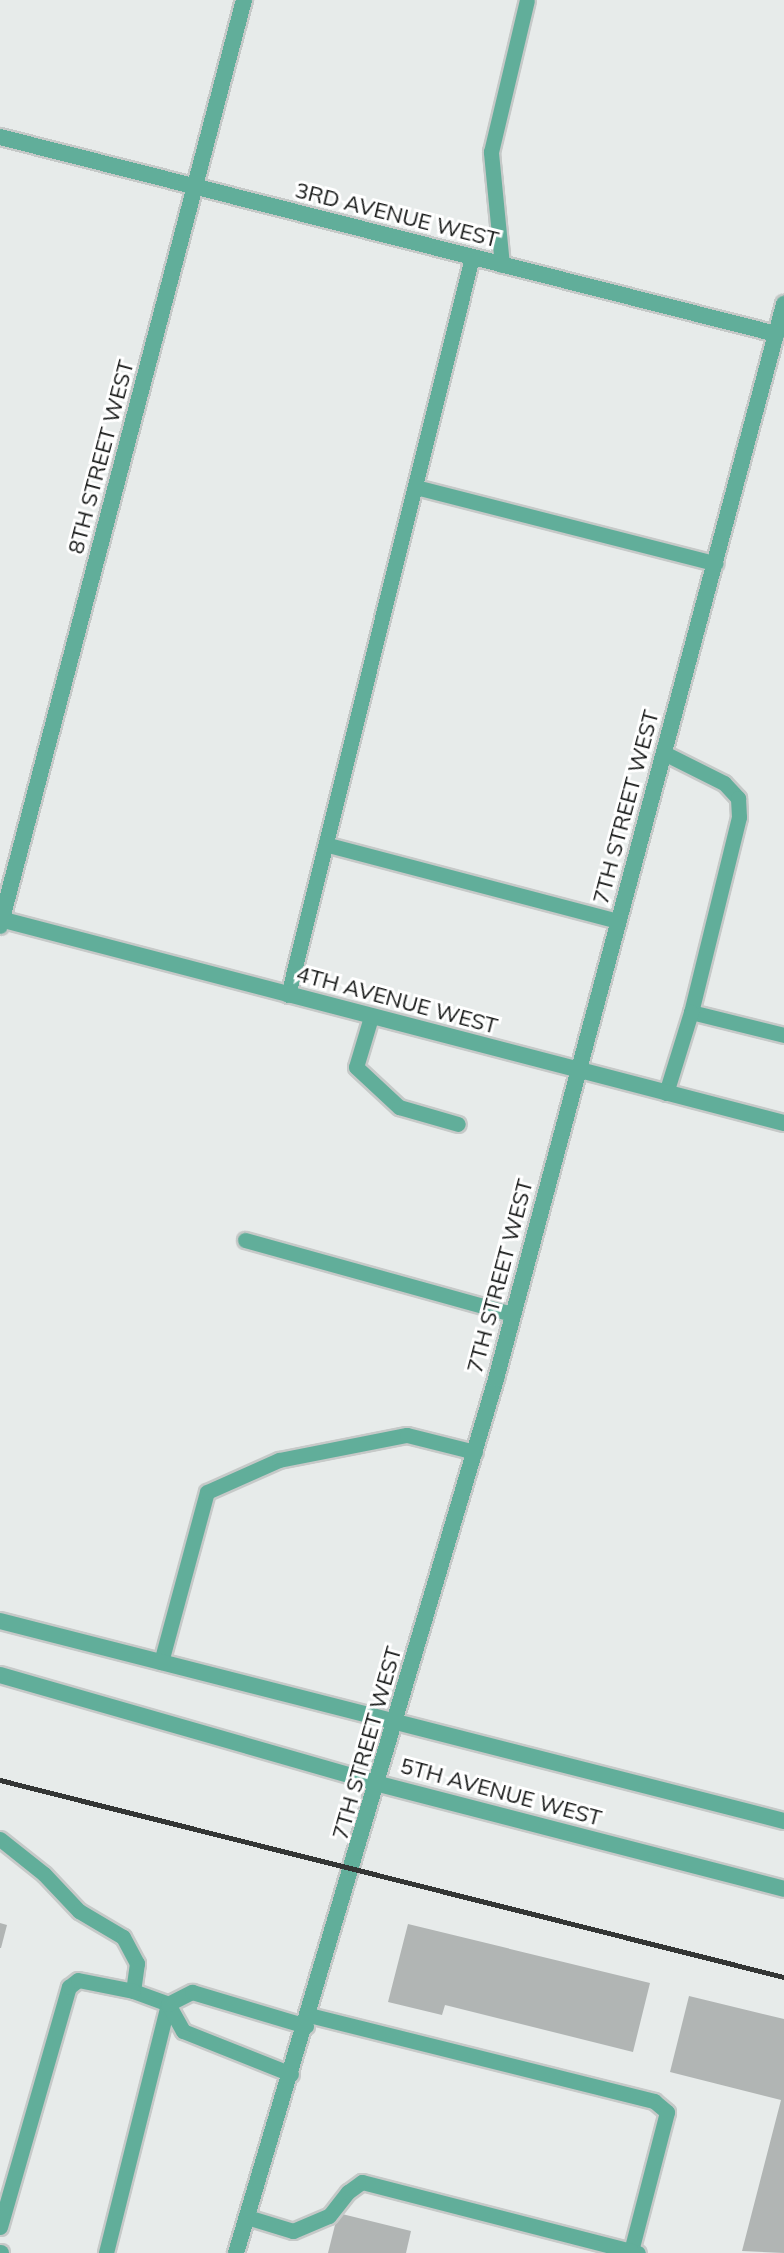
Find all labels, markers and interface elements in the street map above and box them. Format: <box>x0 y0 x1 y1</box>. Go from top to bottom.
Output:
street label: 3RD AVENUE WEST <box>292 177 502 253</box>
street label: 8TH STREET WEST <box>62 357 140 557</box>
street label: 7TH STREET WEST <box>587 707 665 907</box>
street label: 4TH AVENUE WEST <box>293 960 501 1040</box>
street label: 7TH STREET WEST <box>461 1176 539 1376</box>
street label: 7TH STREET WEST <box>327 1644 407 1842</box>
street label: 5TH AVENUE WEST <box>397 1752 605 1832</box>

